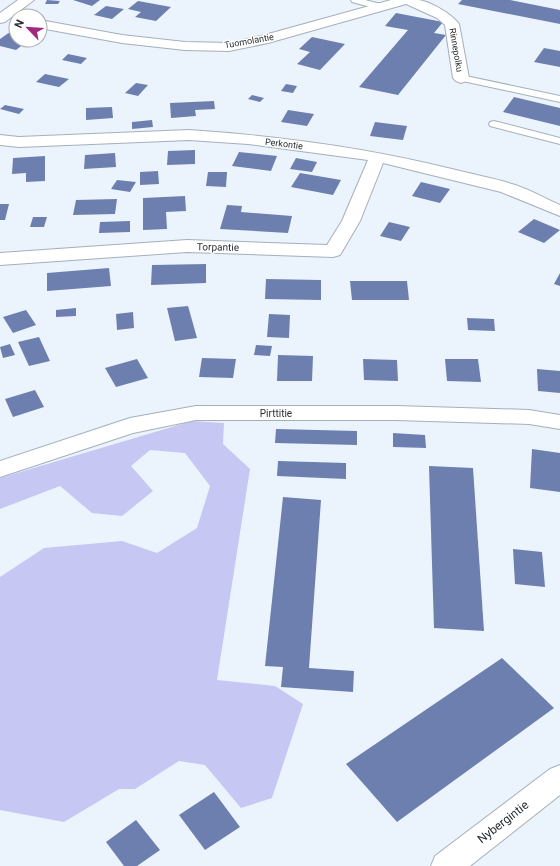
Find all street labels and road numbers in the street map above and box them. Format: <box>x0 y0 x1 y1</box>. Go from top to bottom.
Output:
street label: Rinnepolku <box>447 27 465 73</box>
street label: Tuomolantie <box>223 32 275 50</box>
street label: Perkontie <box>265 137 304 151</box>
street label: Torpantie <box>197 241 239 253</box>
street label: Pirttitie <box>260 408 292 419</box>
street label: Nybergintie <box>475 798 531 846</box>

